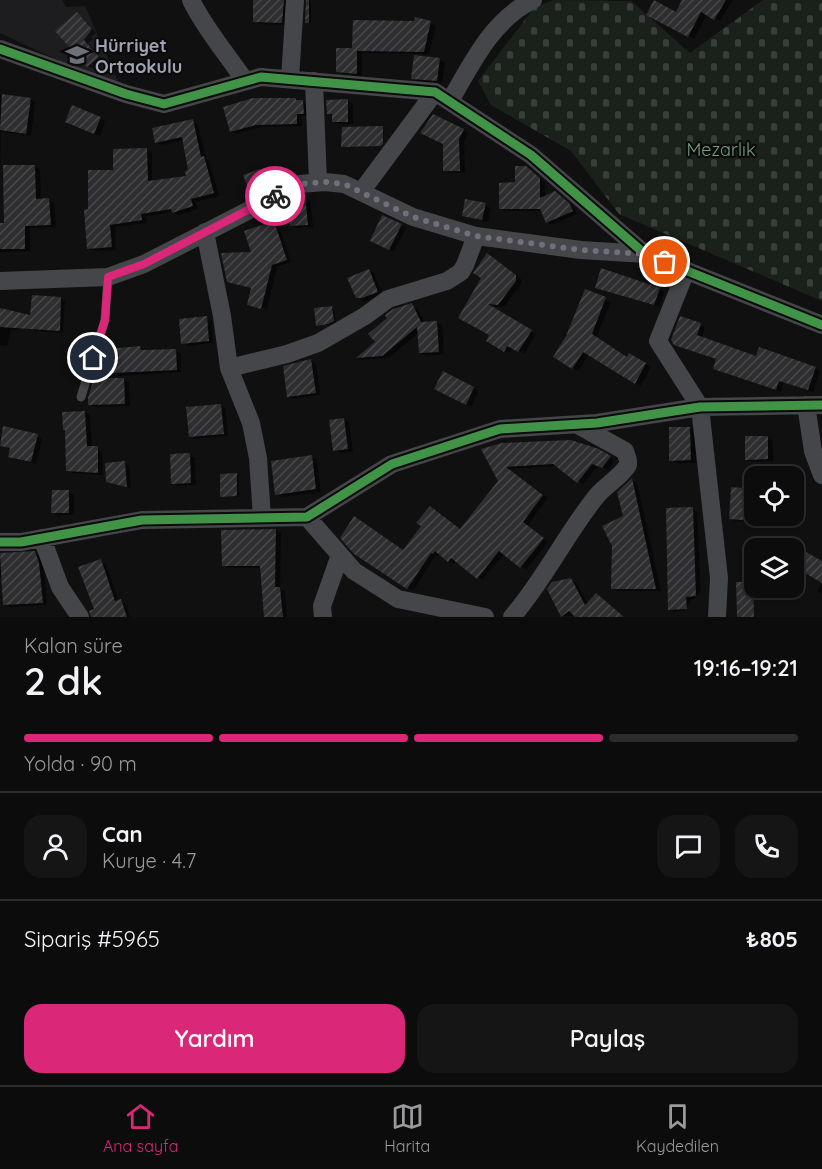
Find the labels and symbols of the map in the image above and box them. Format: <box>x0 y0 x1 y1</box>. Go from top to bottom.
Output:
place label: Hürriyet Ortaokulu <box>95 34 182 78</box>
school or university icon: Hürriyet Ortaokulu <box>64 42 90 68</box>
park label: Mezarlık <box>686 138 756 161</box>
courier <box>245 166 305 226</box>
pin <box>639 236 690 287</box>
pin <box>67 332 118 383</box>

